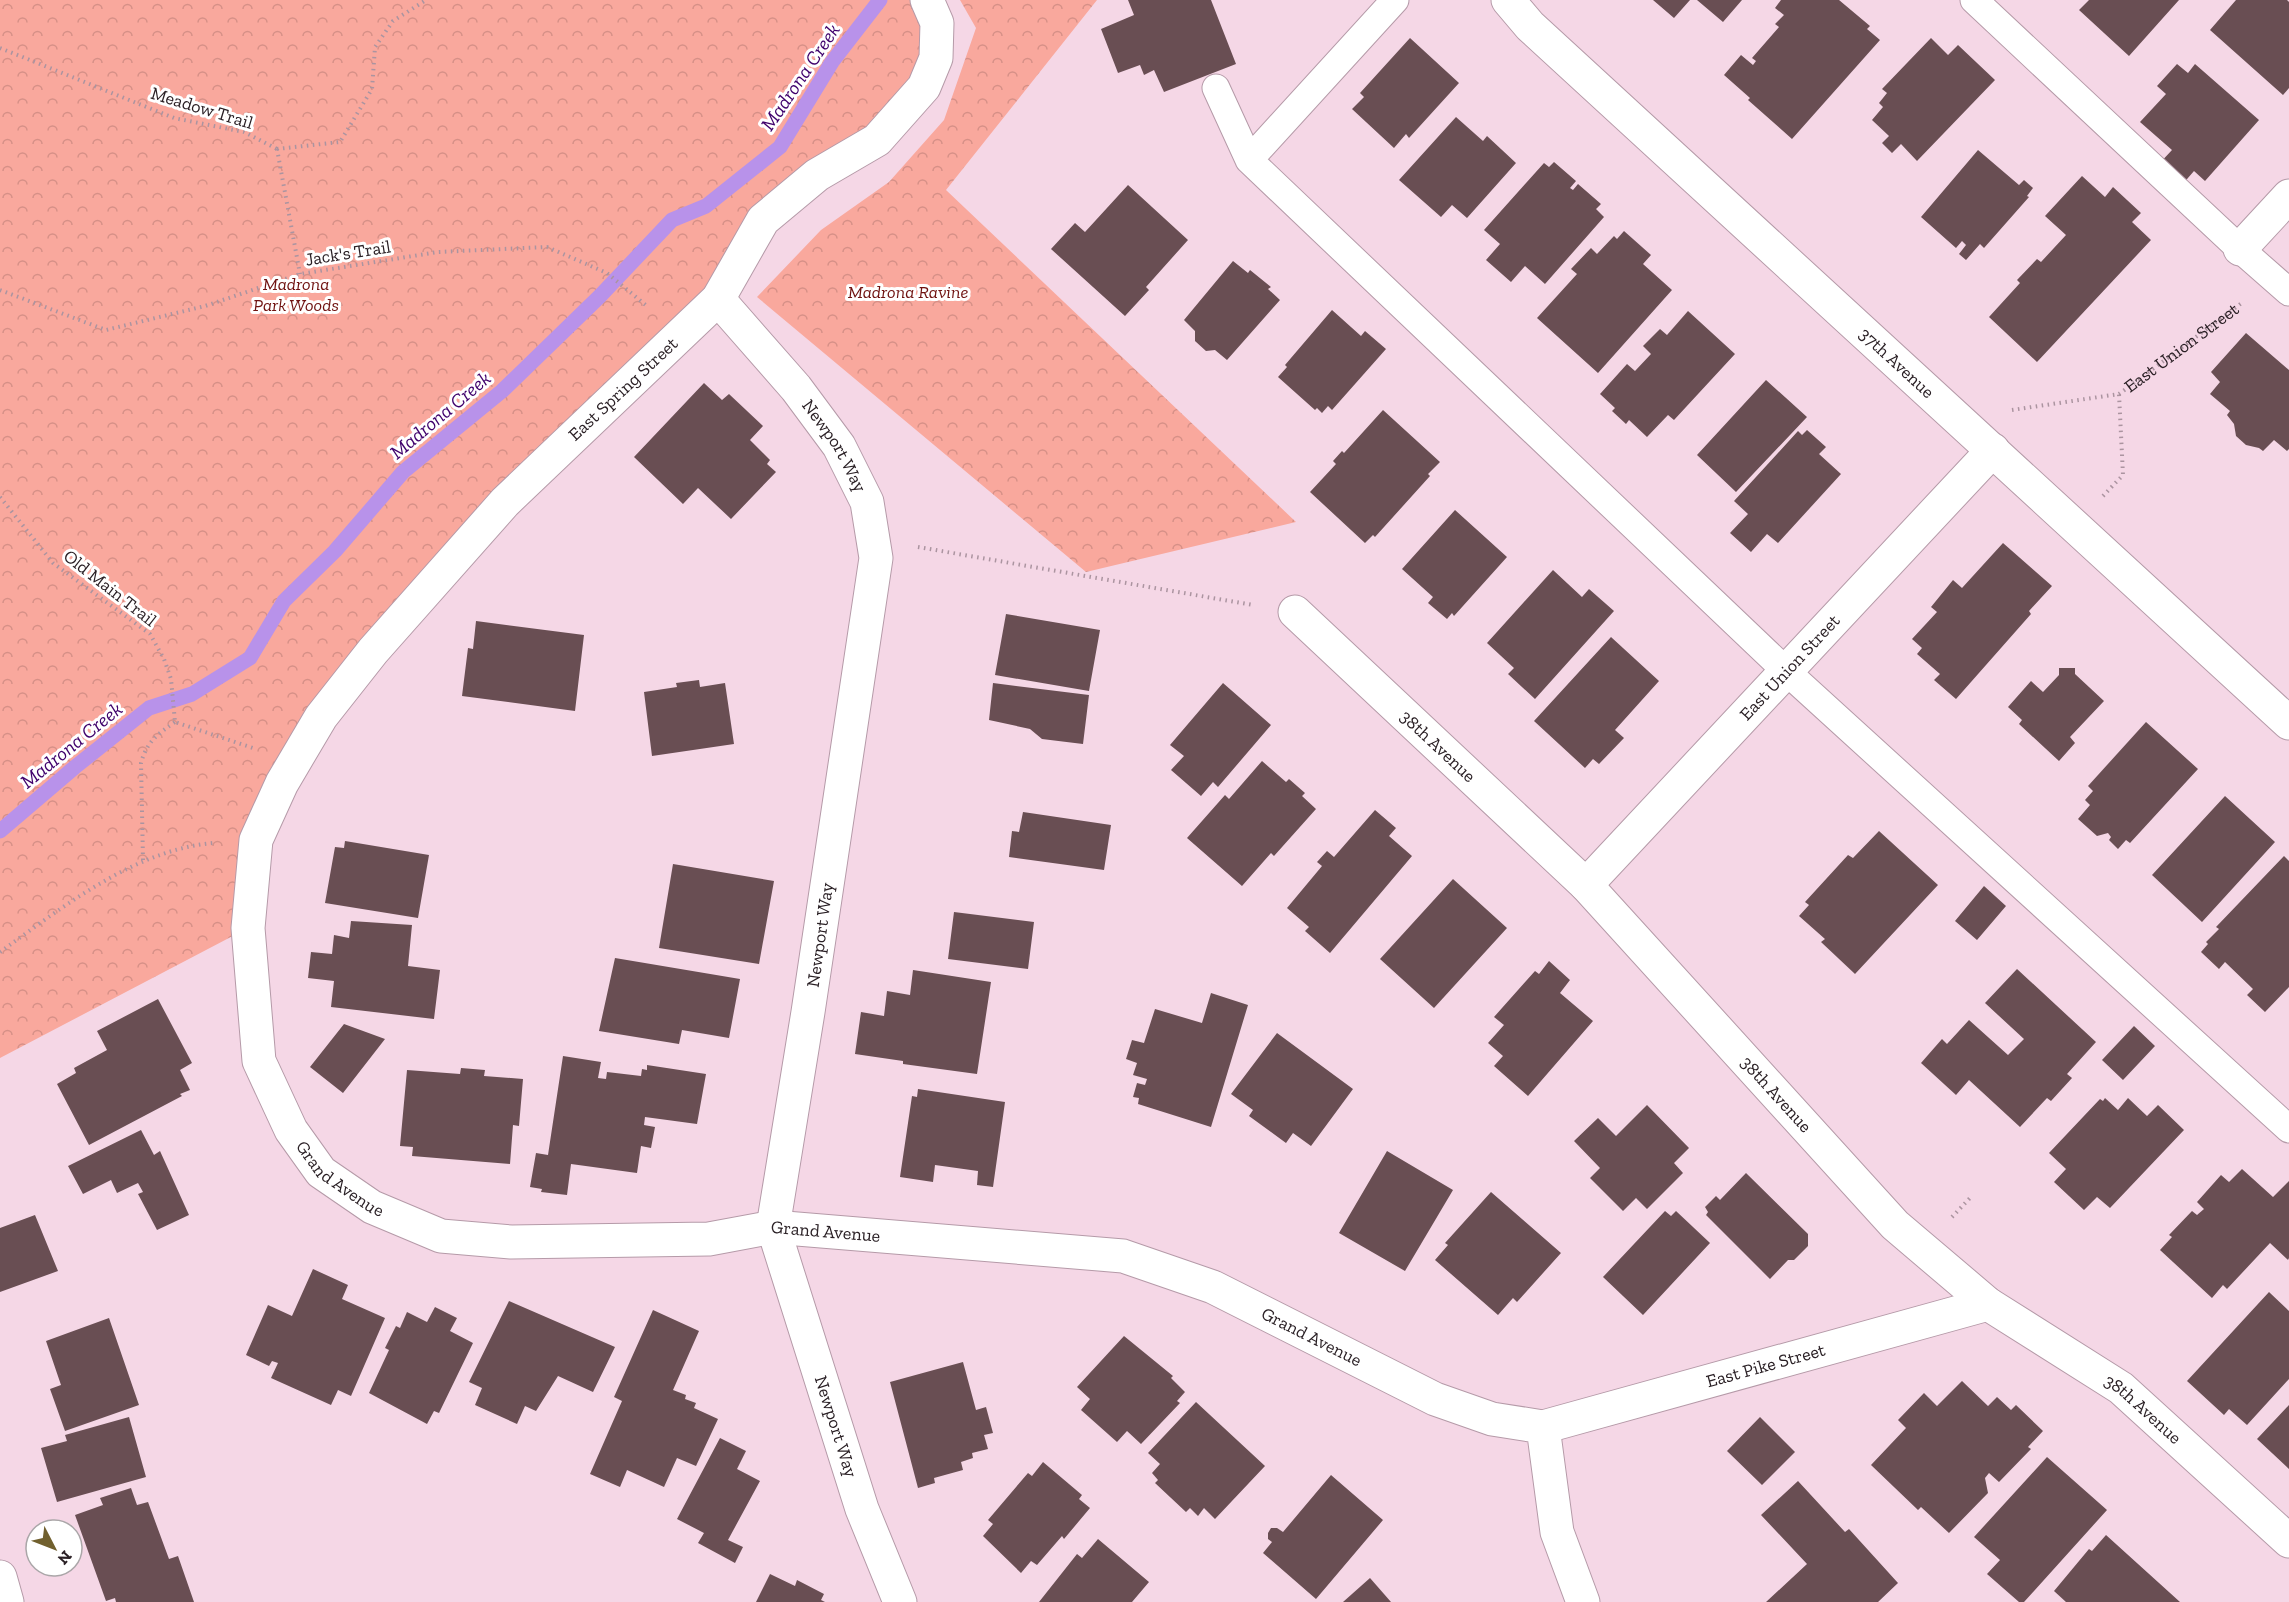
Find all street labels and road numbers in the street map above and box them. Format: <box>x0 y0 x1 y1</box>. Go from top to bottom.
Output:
street label: Meadow Trail <box>148 82 256 134</box>
street label: Jack's Trail <box>304 235 392 271</box>
street label: East Union Street <box>2120 298 2243 397</box>
street label: 37th Avenue <box>1855 323 1939 403</box>
street label: East Spring Street <box>564 332 683 445</box>
street label: Newport Way <box>797 395 872 497</box>
street label: Old Main Trail <box>59 545 161 631</box>
street label: East Union Street <box>1735 610 1845 725</box>
street label: 38th Avenue <box>1396 705 1480 787</box>
street label: Newport Way <box>802 881 838 989</box>
street label: 38th Avenue <box>1736 1052 1817 1137</box>
street label: Grand Avenue <box>291 1136 387 1222</box>
street label: Grand Avenue <box>770 1216 881 1247</box>
street label: Grand Avenue <box>1258 1302 1365 1371</box>
street label: East Pike Street <box>1704 1338 1828 1392</box>
street label: 38th Avenue <box>2100 1369 2186 1449</box>
street label: Newport Way <box>810 1373 863 1481</box>

